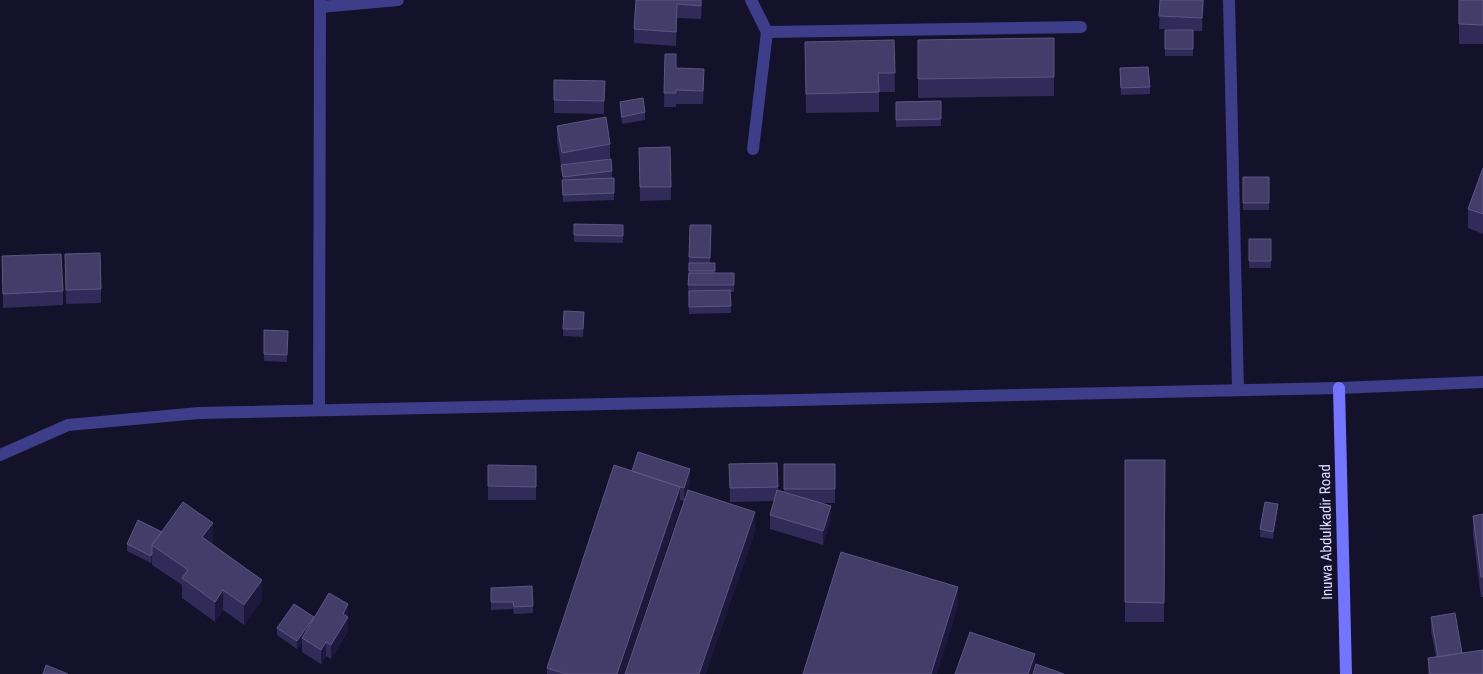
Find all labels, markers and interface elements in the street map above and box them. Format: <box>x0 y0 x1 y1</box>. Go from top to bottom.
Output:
street label: Inuwa Abdulkadir Road <box>1316 464 1336 600</box>

